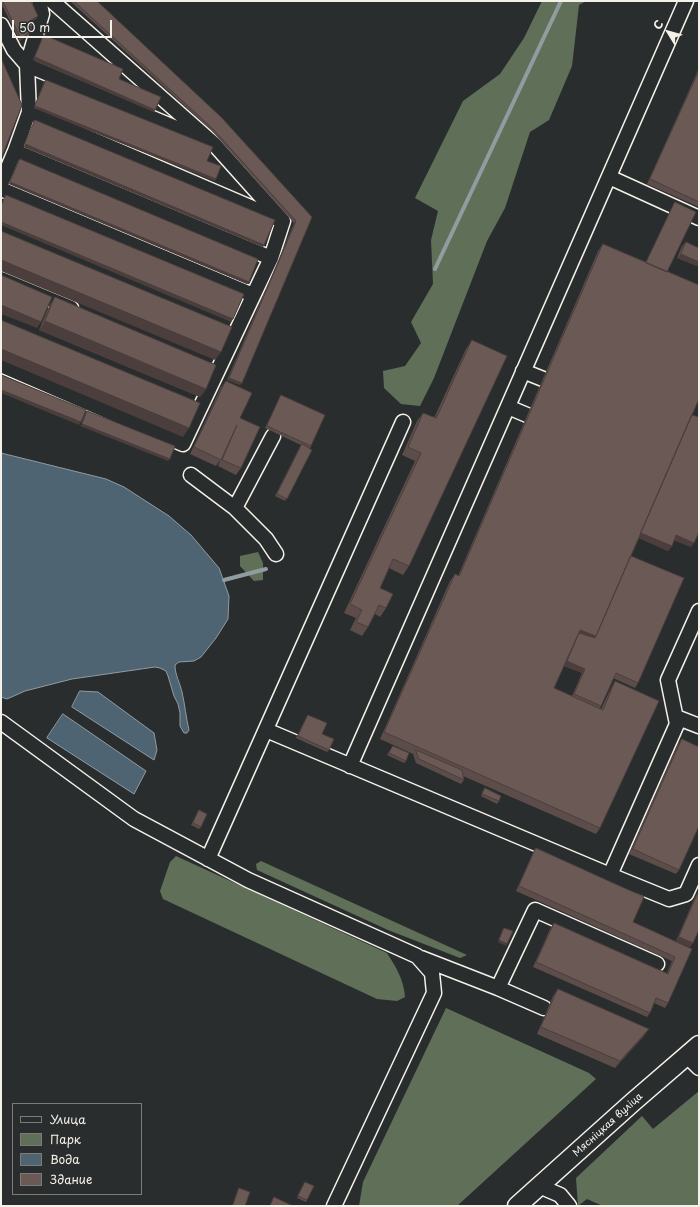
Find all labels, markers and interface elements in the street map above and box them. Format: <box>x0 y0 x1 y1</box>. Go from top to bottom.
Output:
scale bar <box>14 12 114 38</box>
north arrow <box>648 12 688 52</box>
text: С <box>649 16 667 33</box>
text: 50 m <box>19 18 50 36</box>
street label: Мясніцкая вуліца <box>571 1091 645 1159</box>
legend <box>12 1103 142 1195</box>
text: Улица <box>50 1110 86 1128</box>
text: Парк <box>50 1130 81 1148</box>
text: Вода <box>50 1150 80 1168</box>
text: Здание <box>50 1170 92 1188</box>

